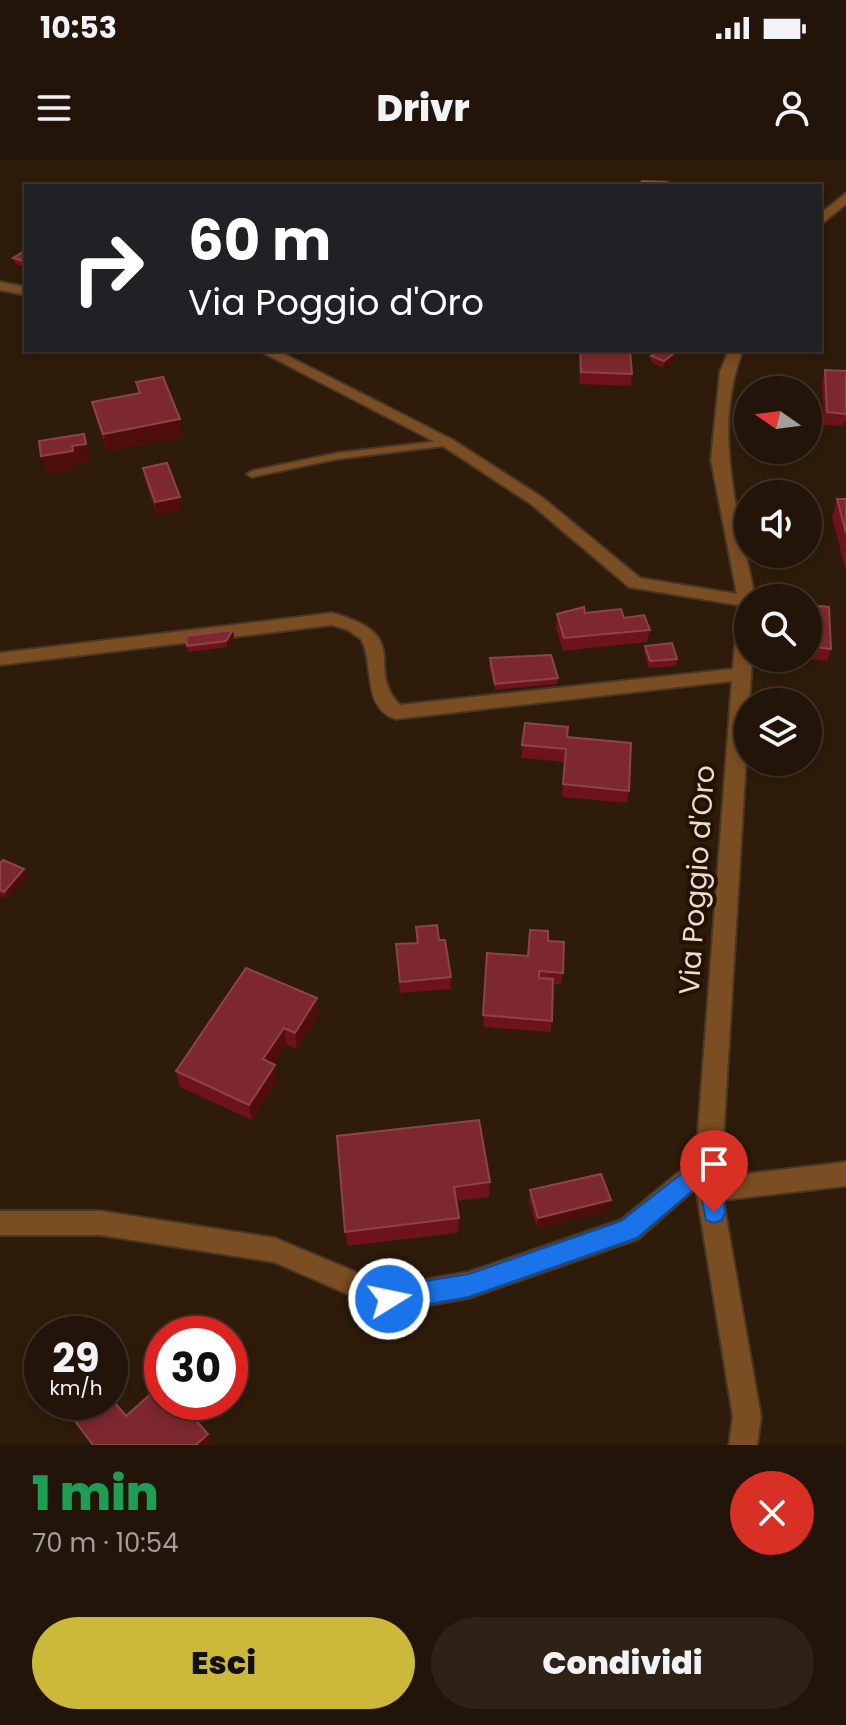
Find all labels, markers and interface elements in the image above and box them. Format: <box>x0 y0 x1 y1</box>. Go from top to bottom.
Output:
text: 10:53 <box>40 6 117 49</box>
text: Drivr <box>376 83 470 134</box>
icon: menu <box>32 86 76 130</box>
icon: person <box>770 86 814 130</box>
text: 60 m <box>188 201 331 280</box>
icon: right <box>56 216 160 320</box>
text: Via Poggio d'Oro <box>188 277 484 328</box>
north arrow <box>734 376 822 464</box>
map controls <box>734 376 822 776</box>
button: sound <box>734 480 822 568</box>
button: search <box>734 584 822 672</box>
button: layers <box>734 688 822 776</box>
street label: Via Poggio d'Oro <box>670 764 724 996</box>
pin <box>680 1130 748 1212</box>
icon: arrive <box>692 1142 736 1186</box>
position arrow <box>347 1257 431 1341</box>
speed limit sign: 30 <box>144 1316 248 1420</box>
text: 29 <box>52 1330 100 1386</box>
text: km/h <box>49 1374 103 1402</box>
text: 1 min <box>32 1460 159 1527</box>
button: close <box>730 1471 814 1555</box>
text: 70 m · 10:54 <box>32 1525 179 1561</box>
button: Esci <box>32 1617 415 1709</box>
button: Condividi <box>431 1617 814 1709</box>

